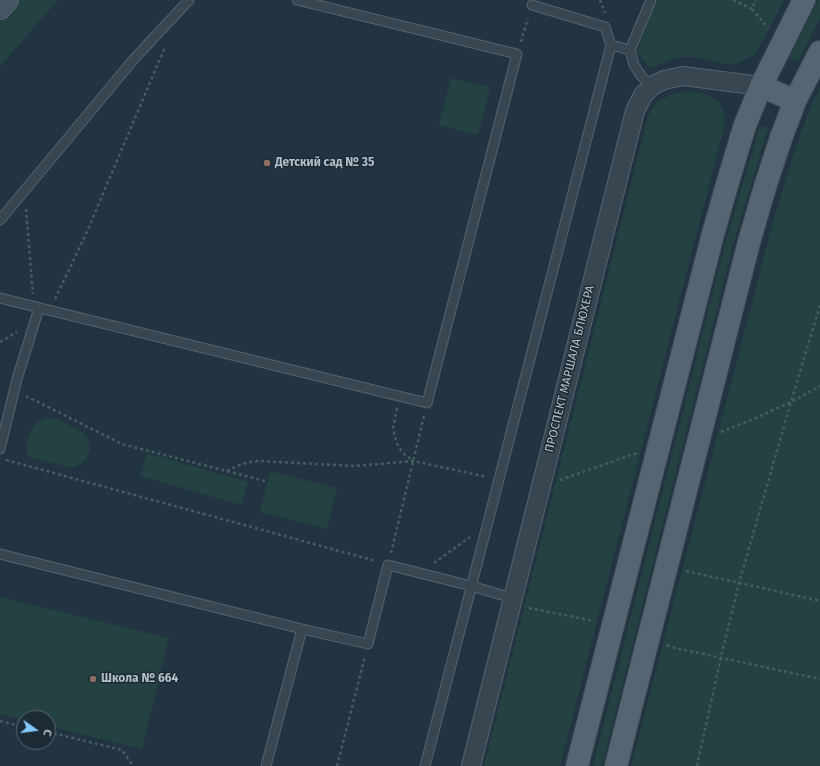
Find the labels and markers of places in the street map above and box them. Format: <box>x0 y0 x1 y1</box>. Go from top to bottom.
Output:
place label: Детский сад № 35 <box>275 156 374 170</box>
marker: Детский сад № 35 <box>262 158 272 168</box>
place label: Школа № 664 <box>101 672 178 686</box>
marker: Школа № 664 <box>88 674 98 684</box>

